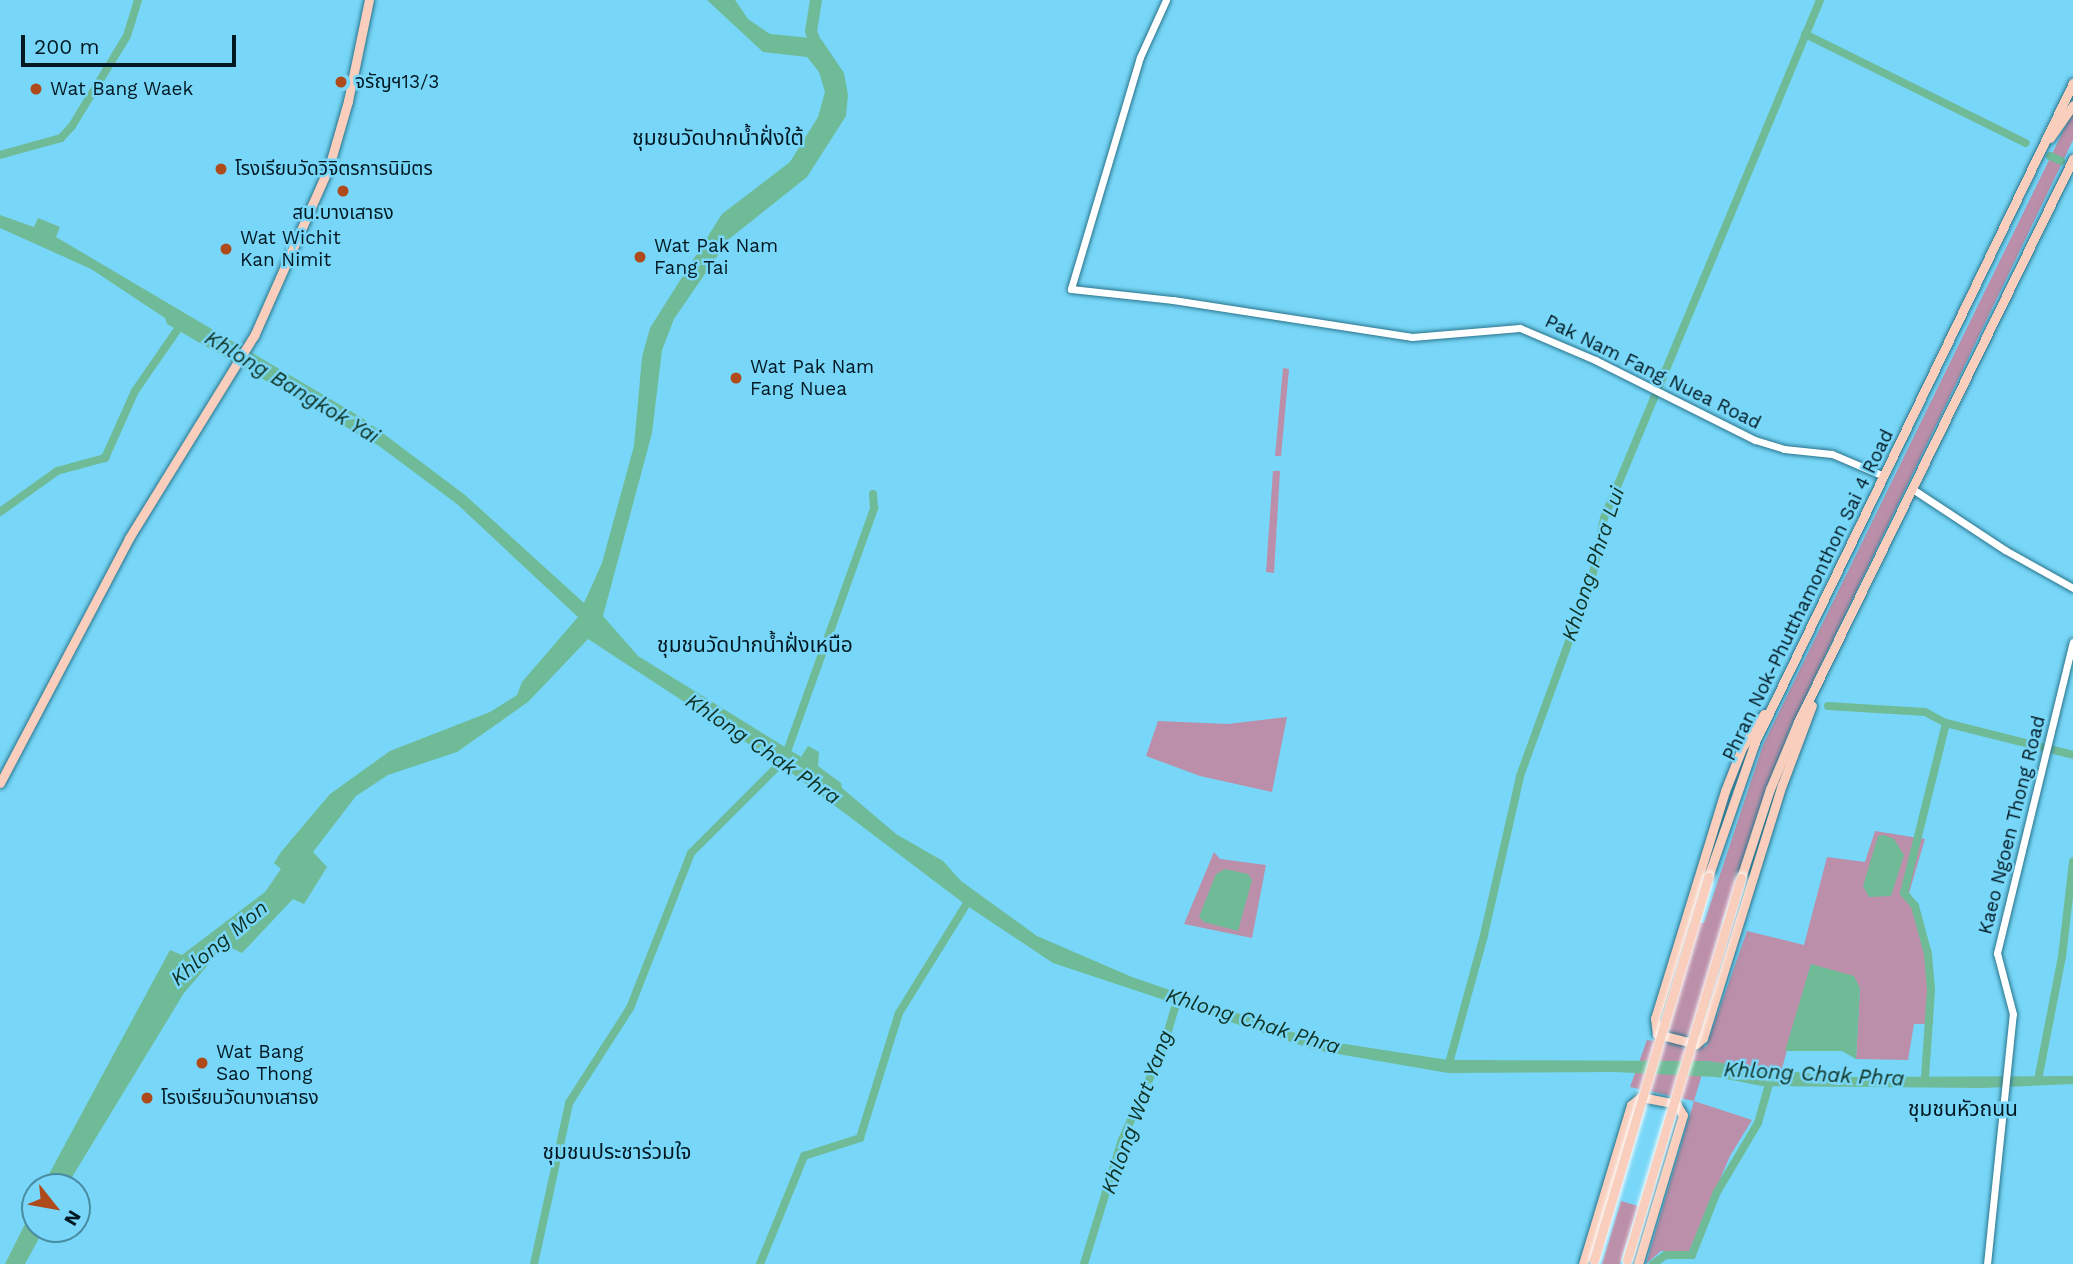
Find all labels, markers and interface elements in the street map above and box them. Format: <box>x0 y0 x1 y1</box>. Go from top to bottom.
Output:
scale bar <box>24 21 240 65</box>
text: 200 m <box>34 34 100 59</box>
place label: จรัญฯ13/3 <box>355 71 439 93</box>
marker: จรัญฯ13/3 <box>333 74 349 90</box>
place label: Wat Bang Waek <box>50 78 194 100</box>
marker: Wat Bang Waek <box>28 81 44 97</box>
district label: ชุมชนวัดปากน้ำฝั่งใต้ <box>632 125 804 151</box>
place label: โรงเรียนวัดวิจิตรการนิมิตร <box>235 158 433 180</box>
marker: โรงเรียนวัดวิจิตรการนิมิตร <box>213 161 229 177</box>
marker: สน.บางเสาธง <box>335 183 351 199</box>
place label: สน.บางเสาธง <box>292 202 394 224</box>
place label: Wat Wichit Kan Nimit <box>240 227 341 271</box>
place label: Wat Pak Nam Fang Tai <box>654 235 779 279</box>
marker: Wat Wichit Kan Nimit <box>218 241 234 257</box>
marker: Wat Pak Nam Fang Tai <box>632 249 648 265</box>
street label: Pak Nam Fang Nuea Road <box>1541 309 1765 435</box>
water label: Khlong Bangkok Yai <box>200 325 384 449</box>
place label: Wat Pak Nam Fang Nuea <box>750 356 875 400</box>
marker: Wat Pak Nam Fang Nuea <box>728 370 744 386</box>
street label: Phran Nok-Phutthamonthon Sai 4 Road <box>1718 426 1898 764</box>
water label: Khlong Phra Lui <box>1556 484 1630 644</box>
district label: ชุมชนวัดปากน้ำฝั่งเหนือ <box>657 632 853 658</box>
water label: Khlong Chak Phra <box>681 688 845 810</box>
street label: Kaeo Ngoen Thong Road <box>1974 713 2050 937</box>
water label: Khlong Mon <box>165 895 273 991</box>
water label: Khlong Chak Phra <box>1163 982 1343 1060</box>
water label: Khlong Wat Yang <box>1095 1026 1179 1198</box>
place label: Wat Bang Sao Thong <box>216 1041 313 1085</box>
marker: Wat Bang Sao Thong <box>194 1055 210 1071</box>
water label: Khlong Chak Phra <box>1723 1057 1905 1091</box>
place label: โรงเรียนวัดบางเสาธง <box>161 1087 319 1109</box>
marker: โรงเรียนวัดบางเสาธง <box>139 1090 155 1106</box>
district label: ชุมชนหัวถนน <box>1908 1096 2018 1122</box>
district label: ชุมชนประชาร่วมใจ <box>542 1139 692 1165</box>
north arrow <box>21 1173 91 1243</box>
text: N <box>59 1206 86 1230</box>

